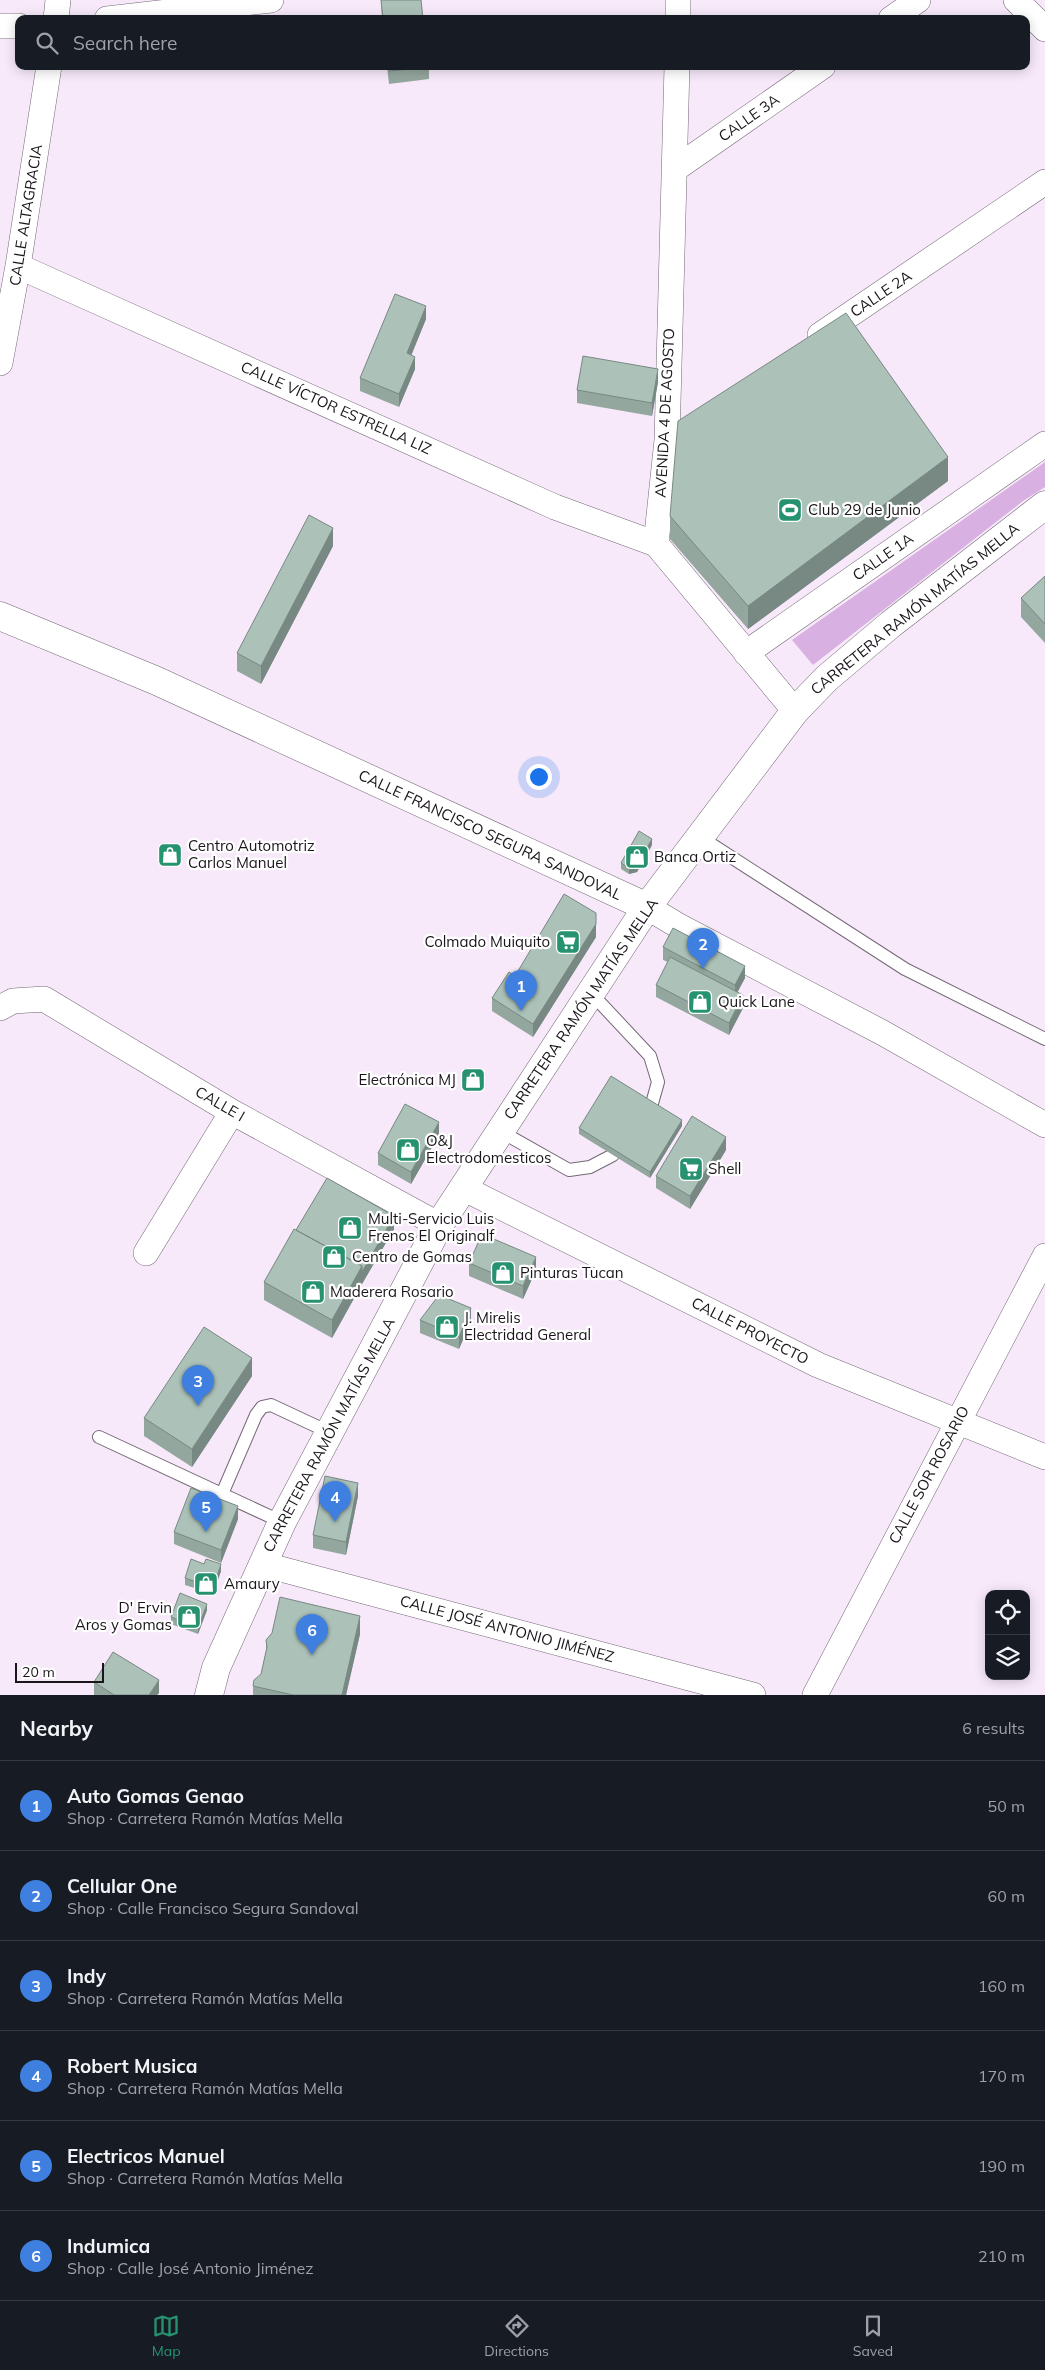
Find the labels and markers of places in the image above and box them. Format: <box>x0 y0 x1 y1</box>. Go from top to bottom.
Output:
sports icon: Club 29 de Junio <box>777 497 803 523</box>
place label: Club 29 de Junio <box>808 500 921 519</box>
place label: Centro Automotriz Carlos Manuel <box>188 836 315 872</box>
shop icon: Centro Automotriz Carlos Manuel <box>157 842 183 868</box>
shop icon: Banca Ortiz <box>624 844 650 870</box>
place label: Banca Ortiz <box>654 847 737 866</box>
pin: 2 <box>687 928 719 969</box>
supermarket icon: Colmado Muiquito <box>555 929 581 955</box>
place label: Colmado Muiquito <box>424 932 550 951</box>
pin: 1 <box>505 970 537 1011</box>
shop icon: Quick Lane <box>687 989 713 1015</box>
place label: Quick Lane <box>718 992 795 1011</box>
shop icon: Electrónica MJ <box>460 1067 486 1093</box>
place label: Electrónica MJ <box>358 1070 456 1089</box>
place label: O&J Electrodomesticos <box>426 1131 552 1167</box>
shop icon: O&J Electrodomesticos <box>395 1137 421 1163</box>
supermarket icon: Shell <box>678 1156 704 1182</box>
place label: Shell <box>708 1159 741 1178</box>
place label: Multi-Servicio Luis Frenos El Originalf <box>368 1209 495 1245</box>
shop icon: Multi-Servicio Luis Frenos El Originalf <box>337 1215 363 1241</box>
shop icon: Centro de Gomas <box>321 1244 347 1270</box>
place label: Centro de Gomas <box>352 1247 472 1266</box>
shop icon: Pinturas Tucan <box>490 1260 516 1286</box>
place label: Pinturas Tucan <box>520 1263 624 1282</box>
shop icon: Maderera Rosario <box>300 1279 326 1305</box>
place label: Maderera Rosario <box>330 1282 454 1301</box>
place label: J. Mirelis Electridad General <box>464 1308 591 1344</box>
shop icon: J. Mirelis Electridad General <box>434 1314 460 1340</box>
pin: 3 <box>182 1365 214 1406</box>
pin: 4 <box>319 1481 351 1522</box>
pin: 5 <box>190 1491 222 1532</box>
shop icon: Amaury <box>193 1571 219 1597</box>
place label: Amaury <box>224 1574 280 1593</box>
place label: D' Ervin Aros y Gomas <box>75 1598 172 1634</box>
shop icon: D' Ervin Aros y Gomas <box>176 1604 202 1630</box>
pin: 6 <box>296 1614 328 1655</box>

